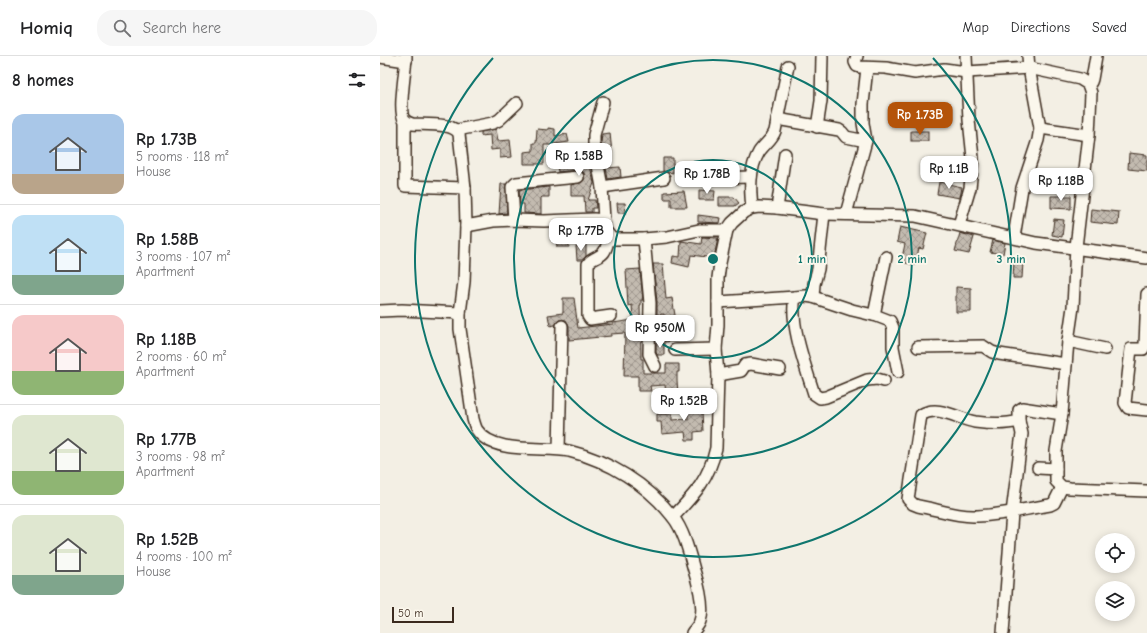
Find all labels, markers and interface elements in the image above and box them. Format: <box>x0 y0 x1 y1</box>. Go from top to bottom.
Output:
search box <box>97 10 377 46</box>
text: Homiq <box>20 17 73 39</box>
icon: search <box>111 17 133 39</box>
text: Search here <box>143 19 221 37</box>
text: Map <box>962 19 989 36</box>
text: Directions <box>1011 19 1070 36</box>
text: Saved <box>1092 19 1127 36</box>
icon: filters <box>346 69 368 91</box>
text: 8 homes <box>12 71 74 90</box>
pin: Rp 1.73B <box>879 102 961 136</box>
text: Rp 1.73B <box>897 107 943 122</box>
icon: home <box>44 130 92 178</box>
text: Rp 1.73B <box>136 130 197 149</box>
pin: Rp 1.58B <box>538 143 620 177</box>
text: Rp 1.58B <box>555 148 603 163</box>
text: 5 rooms · 118 m² <box>136 149 229 164</box>
pin: Rp 1.1B <box>912 156 986 190</box>
pin: Rp 1.78B <box>666 161 748 195</box>
text: Rp 1.1B <box>929 161 969 176</box>
text: House <box>136 164 171 179</box>
text: Rp 1.78B <box>684 166 730 181</box>
pin: Rp 1.18B <box>1020 168 1102 202</box>
text: Rp 1.18B <box>1038 173 1084 188</box>
pin: Rp 1.77B <box>540 218 622 252</box>
text: Rp 1.77B <box>558 223 604 238</box>
text: Rp 1.58B <box>136 230 199 249</box>
icon: home <box>44 231 92 279</box>
text: 3 rooms · 107 m² <box>136 249 230 264</box>
centre of rings <box>706 252 720 266</box>
text: 1 min <box>798 252 826 266</box>
text: 2 min <box>897 252 927 266</box>
text: 3 min <box>996 252 1026 266</box>
text: Apartment <box>136 264 194 279</box>
pin: Rp 950M <box>623 315 697 349</box>
text: Rp 950M <box>635 320 685 335</box>
text: Rp 1.18B <box>136 330 196 349</box>
icon: home <box>44 331 92 379</box>
text: 2 rooms · 60 m² <box>136 349 226 364</box>
text: Apartment <box>136 364 194 379</box>
pin: Rp 1.52B <box>643 388 725 422</box>
text: Rp 1.52B <box>660 393 708 408</box>
text: Rp 1.77B <box>136 430 196 449</box>
icon: home <box>44 431 92 479</box>
text: 3 rooms · 98 m² <box>136 449 225 464</box>
text: Apartment <box>136 464 194 479</box>
text: Rp 1.52B <box>136 530 198 549</box>
icon: home <box>44 531 92 579</box>
map controls <box>1095 533 1135 621</box>
button: locate <box>1095 533 1135 573</box>
text: 4 rooms · 100 m² <box>136 549 232 564</box>
text: House <box>136 564 171 579</box>
button: layers <box>1095 581 1135 621</box>
scale bar <box>392 605 454 624</box>
text: 50 m <box>398 607 423 620</box>

